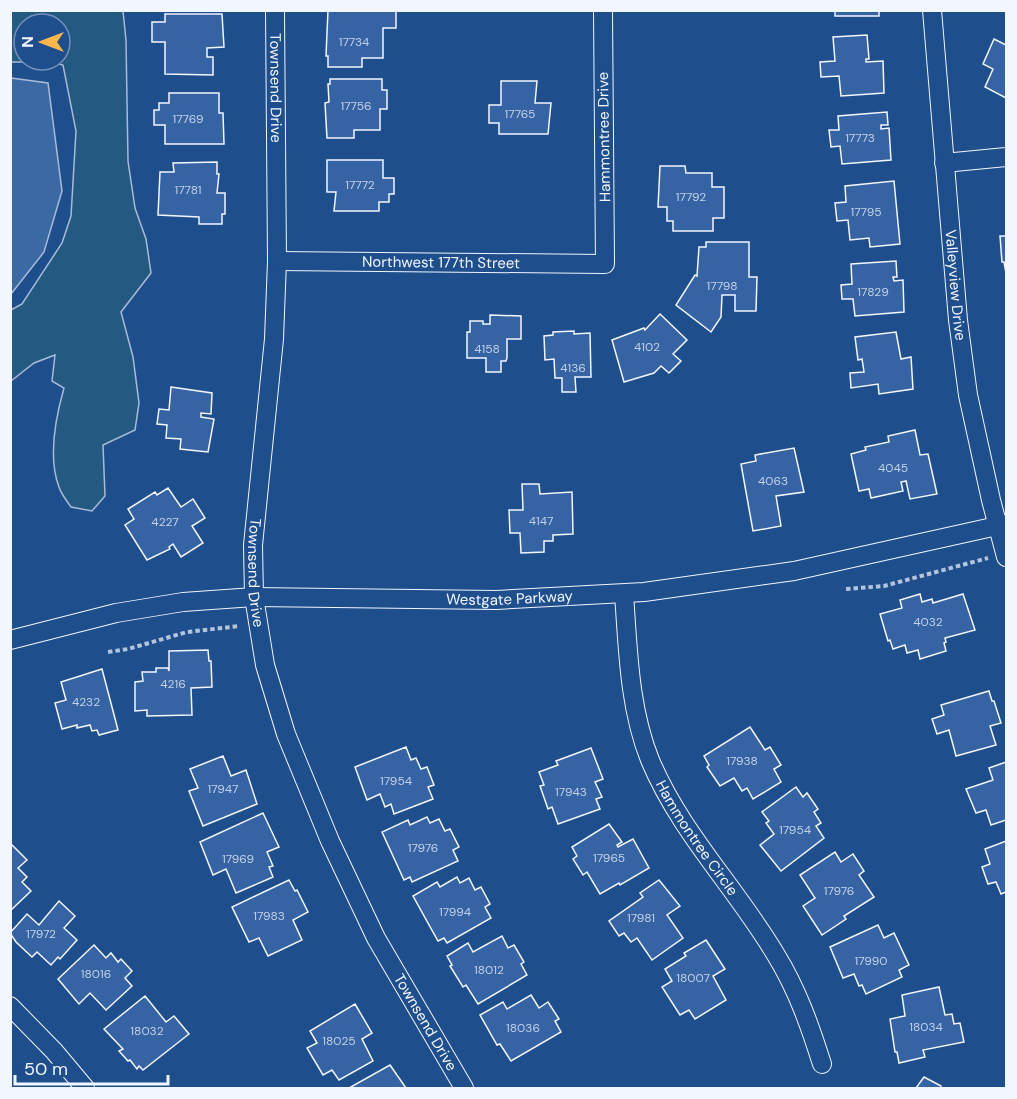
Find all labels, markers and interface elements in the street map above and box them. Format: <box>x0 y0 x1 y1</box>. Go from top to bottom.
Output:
north arrow <box>12 12 72 72</box>
street label: Townsend Drive <box>265 33 286 143</box>
house number: 17734 <box>339 34 369 50</box>
text: N <box>17 36 38 48</box>
street label: Hammontree Drive <box>593 72 615 202</box>
house number: 17756 <box>340 98 372 114</box>
house number: 17765 <box>505 106 535 122</box>
house number: 17769 <box>172 111 204 127</box>
house number: 17773 <box>845 130 875 146</box>
house number: 17772 <box>345 177 375 193</box>
house number: 17781 <box>174 182 202 198</box>
house number: 17792 <box>676 189 706 205</box>
house number: 17795 <box>850 204 882 220</box>
street label: Valleyview Drive <box>940 229 971 342</box>
street label: Northwest 177th Street <box>362 252 520 273</box>
house number: 17798 <box>707 278 737 294</box>
house number: 17829 <box>857 284 889 300</box>
house number: 4102 <box>634 339 660 355</box>
house number: 4158 <box>474 341 500 357</box>
house number: 4136 <box>560 360 586 376</box>
house number: 4045 <box>878 460 908 476</box>
house number: 4063 <box>758 473 788 489</box>
house number: 4147 <box>529 513 553 529</box>
house number: 4227 <box>151 514 179 530</box>
street label: Townsend Drive <box>243 517 269 629</box>
street label: Westgate Parkway <box>446 586 574 610</box>
house number: 4032 <box>913 614 943 630</box>
house number: 4216 <box>160 676 186 692</box>
house number: 4232 <box>72 694 100 710</box>
house number: 17938 <box>726 753 758 769</box>
house number: 17954 <box>380 773 412 789</box>
street label: Hammontree Circle <box>651 777 743 900</box>
house number: 17947 <box>207 781 239 797</box>
house number: 17943 <box>555 784 587 800</box>
house number: 17954 <box>779 822 811 838</box>
house number: 17976 <box>408 840 438 856</box>
house number: 17965 <box>593 850 625 866</box>
house number: 17969 <box>222 851 254 867</box>
house number: 17976 <box>824 883 854 899</box>
house number: 17994 <box>439 904 471 920</box>
house number: 17983 <box>253 908 285 924</box>
house number: 17981 <box>627 910 655 926</box>
house number: 17972 <box>26 926 56 942</box>
house number: 17990 <box>854 953 888 969</box>
house number: 18012 <box>474 962 504 978</box>
house number: 18016 <box>81 966 111 982</box>
street label: Townsend Drive <box>389 970 462 1075</box>
house number: 18007 <box>676 970 710 986</box>
house number: 18034 <box>909 1019 943 1035</box>
house number: 18036 <box>506 1020 540 1036</box>
house number: 18032 <box>130 1023 164 1039</box>
house number: 18025 <box>322 1033 356 1049</box>
scale bar <box>15 1048 168 1086</box>
text: 50 m <box>24 1057 68 1081</box>

